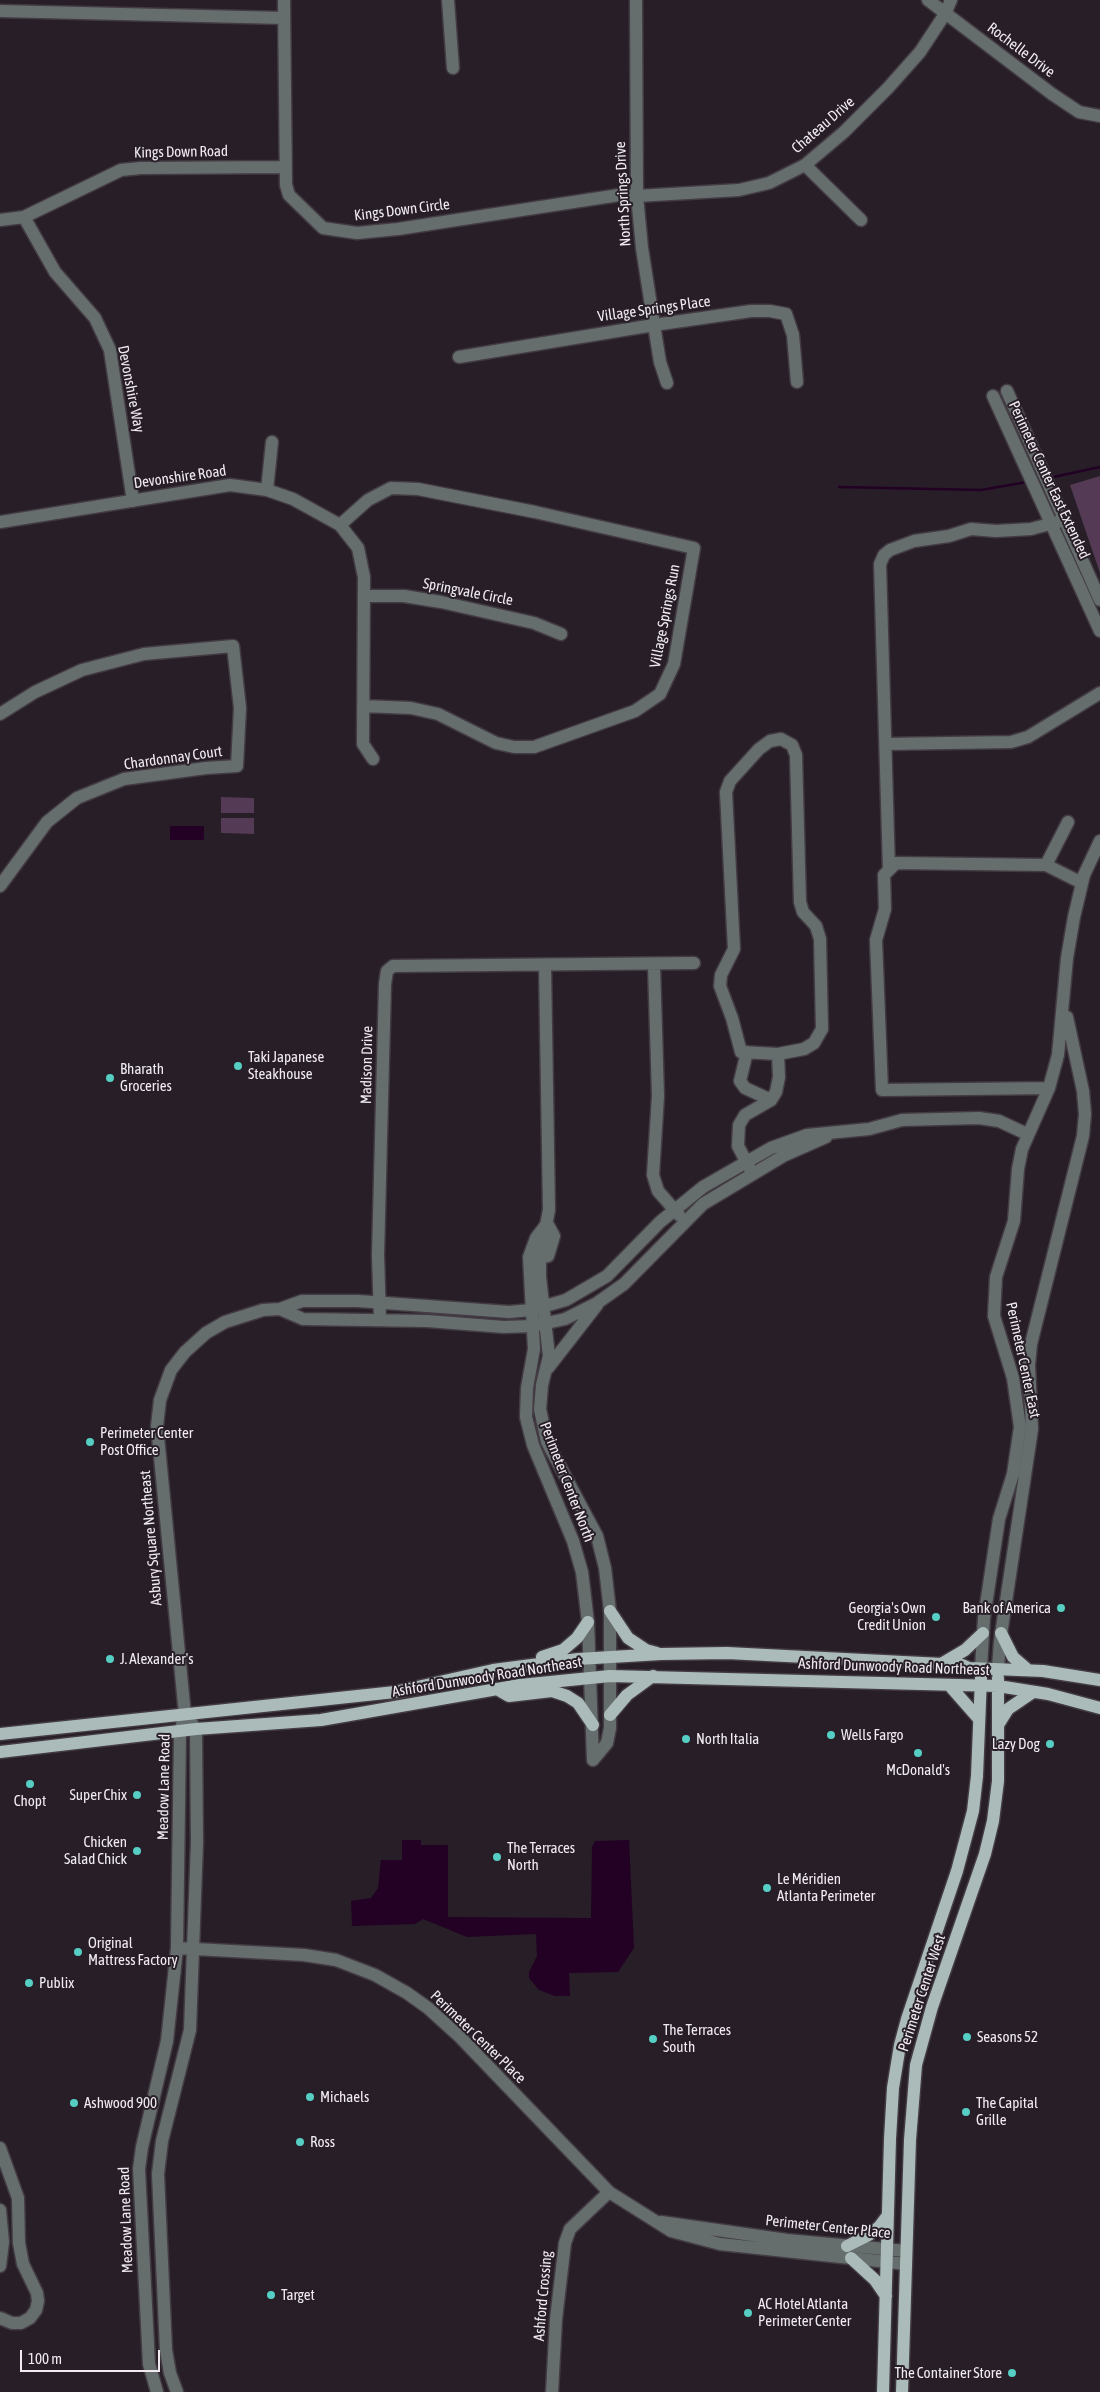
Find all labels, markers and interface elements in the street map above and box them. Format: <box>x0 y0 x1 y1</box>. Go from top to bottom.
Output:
street label: Rochelle Drive <box>984 19 1058 81</box>
street label: Chateau Drive <box>788 93 858 157</box>
street label: North Springs Drive <box>611 141 635 247</box>
street label: Kings Down Road <box>134 142 228 162</box>
street label: Kings Down Circle <box>353 195 451 225</box>
street label: Village Springs Place <box>596 292 712 326</box>
street label: Devonshire Way <box>114 344 148 434</box>
street label: Perimeter Center East Extended <box>1005 398 1093 562</box>
street label: Devonshire Road <box>133 462 227 492</box>
street label: Village Springs Run <box>646 563 684 669</box>
street label: Springvale Circle <box>421 574 515 610</box>
street label: Chardonnay Court <box>123 742 223 774</box>
street label: Madison Drive <box>357 1026 377 1104</box>
place label: Taki Japanese Steakhouse <box>248 1048 324 1083</box>
place label: Bharath Groceries <box>120 1060 172 1095</box>
marker: Taki Japanese Steakhouse <box>232 1060 244 1072</box>
marker: Bharath Groceries <box>104 1072 116 1084</box>
street label: Perimeter Center East <box>1002 1300 1044 1420</box>
street label: Perimeter Center North <box>536 1419 598 1545</box>
place label: Perimeter Center Post Office <box>100 1424 193 1459</box>
marker: Perimeter Center Post Office <box>84 1436 96 1448</box>
street label: Asbury Square Northeast <box>136 1470 166 1606</box>
place label: Georgia's Own Credit Union <box>849 1599 926 1634</box>
place label: Bank of America <box>962 1599 1051 1617</box>
marker: Bank of America <box>1055 1602 1067 1614</box>
marker: Georgia's Own Credit Union <box>930 1611 942 1623</box>
place label: J. Alexander's <box>120 1650 193 1668</box>
marker: J. Alexander's <box>104 1653 116 1665</box>
street label: Ashford Dunwoody Road Northeast <box>391 1653 583 1701</box>
street label: Ashford Dunwoody Road Northeast <box>798 1655 990 1679</box>
place label: Wells Fargo <box>841 1726 903 1744</box>
marker: Wells Fargo <box>825 1729 837 1741</box>
place label: North Italia <box>696 1730 759 1748</box>
marker: North Italia <box>680 1733 692 1745</box>
street label: Meadow Lane Road <box>154 1734 174 1840</box>
place label: Lazy Dog <box>992 1735 1040 1753</box>
marker: Lazy Dog <box>1044 1738 1056 1750</box>
marker: McDonald's <box>912 1747 924 1759</box>
place label: McDonald's <box>886 1761 950 1779</box>
marker: Chopt <box>24 1778 36 1790</box>
place label: Super Chix <box>70 1786 127 1804</box>
marker: Super Chix <box>131 1789 143 1801</box>
place label: Chopt <box>14 1792 46 1810</box>
place label: Chicken Salad Chick <box>64 1833 127 1868</box>
place label: The Terraces North <box>507 1839 575 1874</box>
marker: Chicken Salad Chick <box>131 1845 143 1857</box>
marker: The Terraces North <box>491 1851 503 1863</box>
place label: Le Méridien Atlanta Perimeter <box>777 1870 875 1905</box>
marker: Le Méridien Atlanta Perimeter <box>761 1882 773 1894</box>
street label: Perimeter Center West <box>895 1932 949 2054</box>
place label: Original Mattress Factory <box>88 1934 178 1969</box>
marker: Original Mattress Factory <box>72 1946 84 1958</box>
place label: Publix <box>39 1974 74 1992</box>
marker: Publix <box>23 1977 35 1989</box>
street label: Perimeter Center Place <box>426 1987 530 2087</box>
place label: The Terraces South <box>663 2021 731 2056</box>
place label: Seasons 52 <box>977 2028 1038 2046</box>
marker: Seasons 52 <box>961 2031 973 2043</box>
marker: The Terraces South <box>647 2033 659 2045</box>
place label: Michaels <box>320 2088 369 2106</box>
marker: Michaels <box>304 2091 316 2103</box>
place label: Ashwood 900 <box>84 2094 157 2112</box>
place label: The Capital Grille <box>976 2094 1038 2129</box>
marker: Ashwood 900 <box>68 2097 80 2109</box>
marker: The Capital Grille <box>960 2106 972 2118</box>
place label: Ross <box>310 2133 335 2151</box>
marker: Ross <box>294 2136 306 2148</box>
street label: Meadow Lane Road <box>115 2167 137 2273</box>
street label: Perimeter Center Place <box>764 2211 892 2243</box>
street label: Ashford Crossing <box>530 2250 556 2342</box>
place label: Target <box>281 2286 315 2304</box>
marker: Target <box>265 2289 277 2301</box>
place label: AC Hotel Atlanta Perimeter Center <box>758 2295 851 2330</box>
marker: AC Hotel Atlanta Perimeter Center <box>742 2307 754 2319</box>
scale bar <box>22 2340 162 2372</box>
text: 100 m <box>28 2350 62 2367</box>
place label: The Container Store <box>894 2364 1002 2382</box>
marker: The Container Store <box>1006 2367 1018 2379</box>

